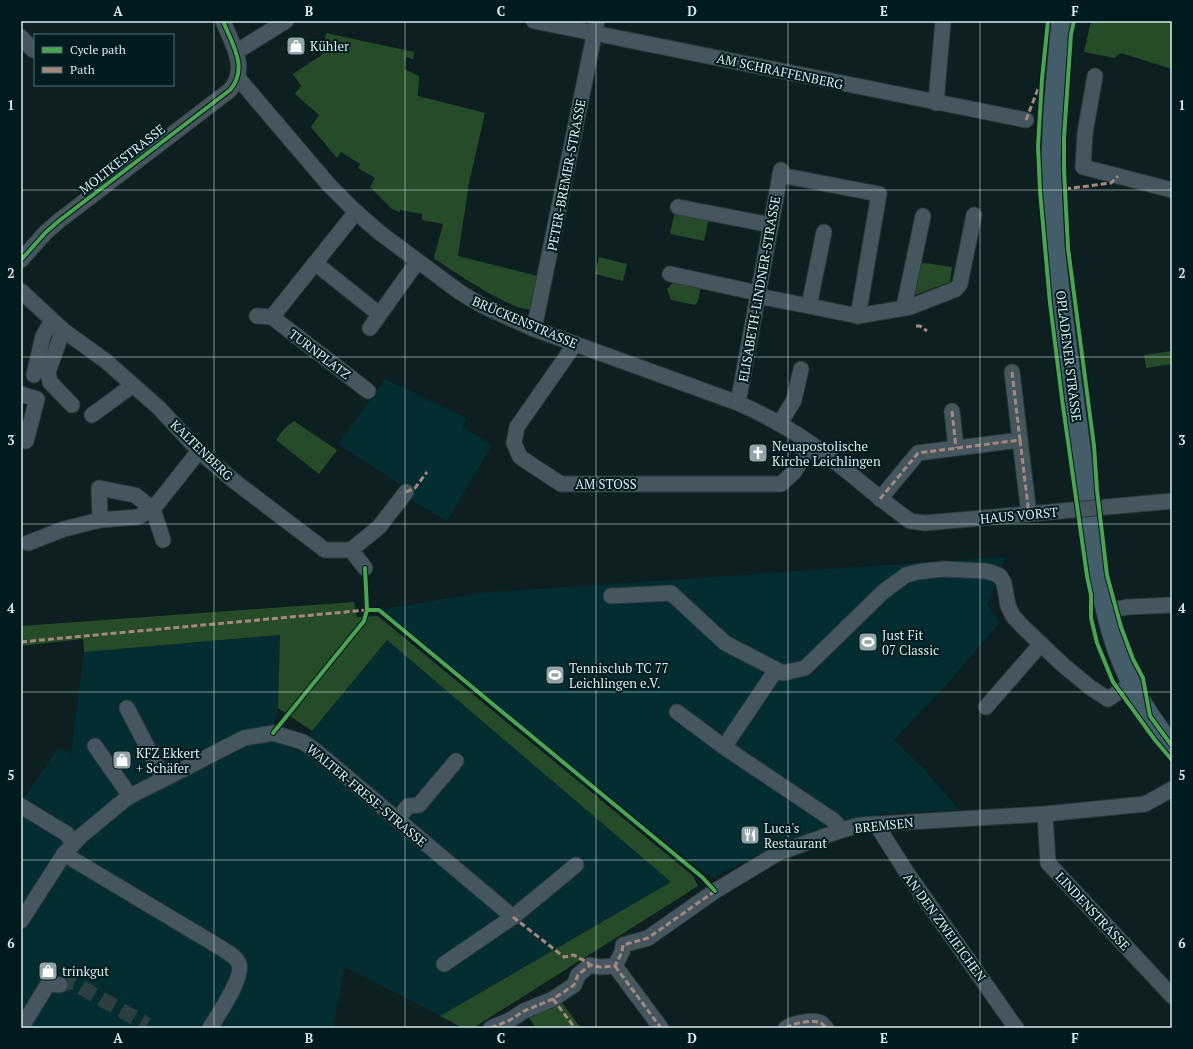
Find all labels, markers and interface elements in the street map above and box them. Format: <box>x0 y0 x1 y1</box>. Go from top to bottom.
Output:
text: A <box>113 2 123 20</box>
text: B <box>305 2 313 20</box>
text: C <box>497 2 505 20</box>
text: D <box>687 2 697 20</box>
text: E <box>880 2 888 20</box>
text: F <box>1071 2 1079 20</box>
legend <box>34 34 174 86</box>
shop icon: Kühler <box>285 35 307 57</box>
place label: Kühler <box>310 37 349 55</box>
text: Cycle path <box>70 42 126 57</box>
street label: AM SCHRAFFENBERG <box>715 49 845 93</box>
text: Path <box>70 62 95 77</box>
text: 1 <box>7 96 15 114</box>
text: 1 <box>1178 96 1186 114</box>
street label: PETER-BREMER-STRASSE <box>542 98 590 252</box>
street label: MOLTKESTRASSE <box>75 120 169 198</box>
street label: ELISABETH-LINDNER-STRASSE <box>734 195 784 383</box>
text: 2 <box>7 264 15 282</box>
text: 2 <box>1178 264 1186 282</box>
street label: OPLADENER STRASSE <box>1052 289 1086 423</box>
street label: BRÜCKENSTRASSE <box>470 292 580 352</box>
street label: TURNPLATZ <box>285 325 355 383</box>
street label: KALTENBERG <box>167 416 237 484</box>
text: 3 <box>7 431 15 449</box>
text: 3 <box>1178 431 1186 449</box>
place label: Neuapostolische Kirche Leichlingen <box>772 437 881 470</box>
church icon: Neuapostolische Kirche Leichlingen <box>747 442 769 464</box>
street label: AM STOSS <box>575 475 637 493</box>
street label: HAUS VORST <box>979 503 1059 527</box>
text: 4 <box>7 599 15 617</box>
text: 4 <box>1178 599 1186 617</box>
place label: Just Fit 07 Classic <box>882 626 939 659</box>
sports icon: Just Fit 07 Classic <box>857 631 879 653</box>
place label: Tennisclub TC 77 Leichlingen e.V. <box>569 659 669 692</box>
sports icon: Tennisclub TC 77 Leichlingen e.V. <box>544 664 566 686</box>
street label: WALTER-FRESE-STRASSE <box>303 739 431 851</box>
place label: KFZ Ekkert + Schäfer <box>136 744 200 777</box>
shop icon: KFZ Ekkert + Schäfer <box>111 749 133 771</box>
text: 5 <box>7 766 15 784</box>
text: 5 <box>1178 766 1186 784</box>
street label: BREMSEN <box>854 813 915 837</box>
place label: Luca's Restaurant <box>764 819 827 852</box>
restaurant icon: Luca's Restaurant <box>739 824 761 846</box>
street label: LINDENSTRASSE <box>1052 868 1134 954</box>
street label: AN DEN ZWEIEICHEN <box>900 869 991 985</box>
text: 6 <box>7 934 15 952</box>
text: 6 <box>1178 934 1186 952</box>
shop icon: trinkgut <box>37 960 59 982</box>
place label: trinkgut <box>62 962 109 980</box>
text: A <box>113 1029 123 1047</box>
text: B <box>305 1029 313 1047</box>
text: C <box>497 1029 505 1047</box>
text: D <box>687 1029 697 1047</box>
text: E <box>880 1029 888 1047</box>
text: F <box>1071 1029 1079 1047</box>

